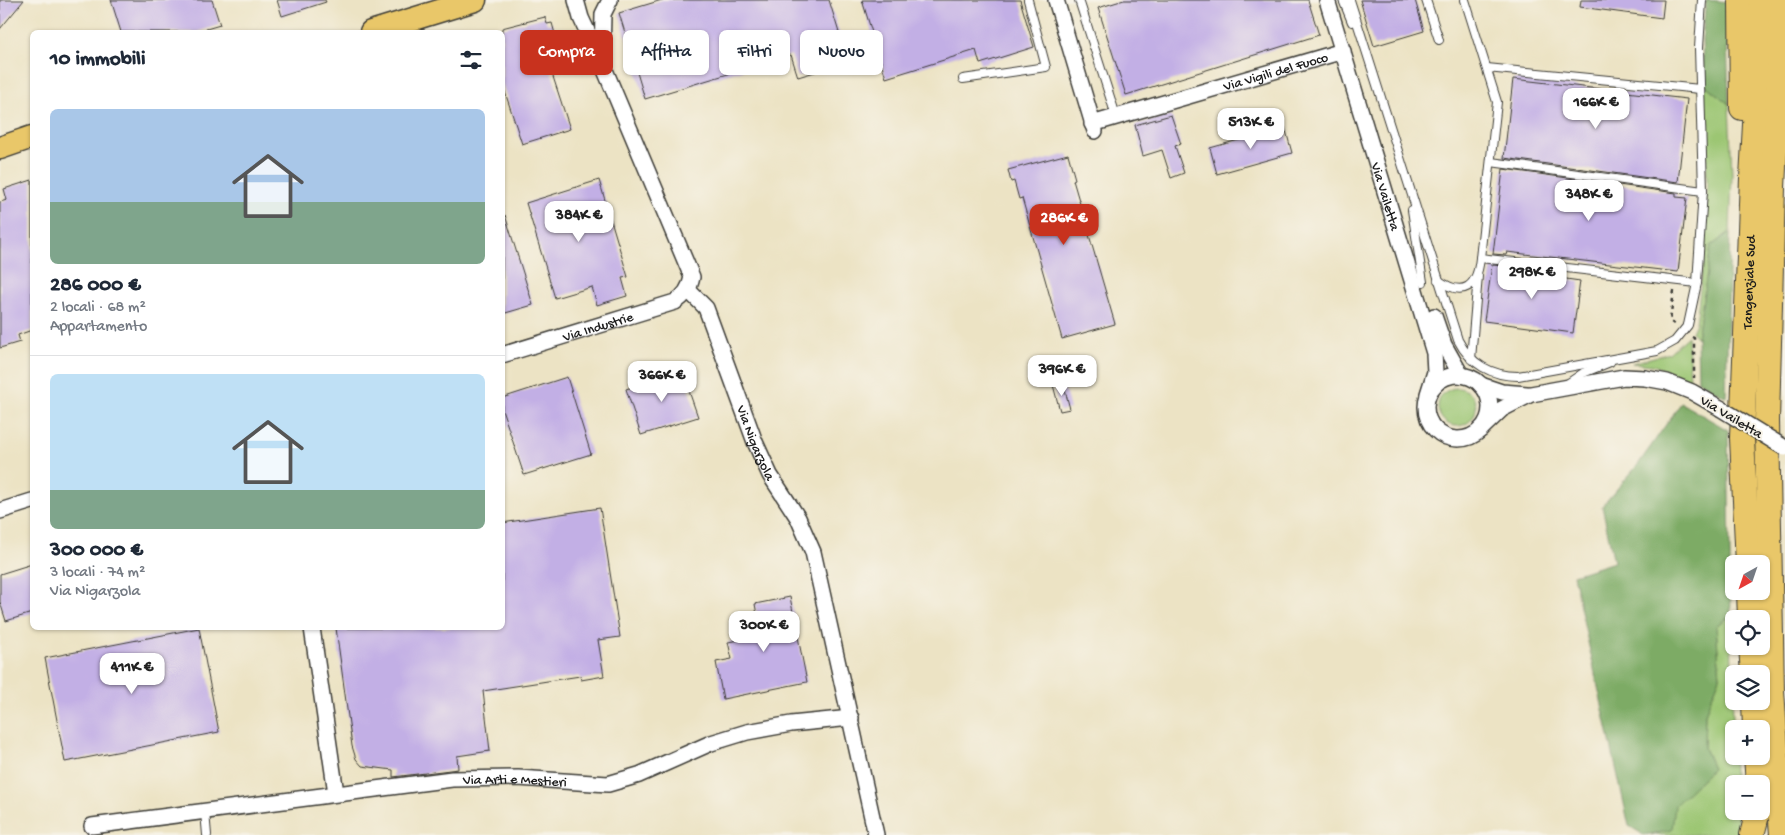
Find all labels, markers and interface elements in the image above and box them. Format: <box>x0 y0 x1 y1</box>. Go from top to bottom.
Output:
chip: Compra <box>520 30 613 75</box>
chip: Affitta <box>623 30 709 75</box>
chip: Filtri <box>719 30 790 75</box>
chip: Nuovo <box>800 30 883 75</box>
icon: filters <box>457 46 485 74</box>
text: 10 immobili <box>50 48 145 73</box>
street label: Via Vigili del Fuoco <box>1221 50 1330 97</box>
pin: 166K € <box>1555 88 1637 130</box>
text: 166K € <box>1574 94 1618 113</box>
pin: 513K € <box>1210 108 1292 150</box>
text: 513K € <box>1228 114 1274 133</box>
icon: home <box>223 141 313 231</box>
street label: Via Vailetta <box>1365 160 1403 234</box>
pin: 348K € <box>1548 180 1630 222</box>
text: 348K € <box>1566 186 1612 205</box>
pin: 384K € <box>538 200 620 243</box>
pin: 286K € <box>1023 204 1105 246</box>
text: 384K € <box>556 207 602 226</box>
text: 286K € <box>1041 210 1087 229</box>
street label: Tangenziale Sud <box>1740 233 1761 330</box>
pin: 298K € <box>1491 258 1573 300</box>
text: 298K € <box>1509 264 1555 283</box>
text: 286 000 € <box>50 274 141 299</box>
text: 2 locali · 68 m² <box>50 299 146 318</box>
street label: Via Industrie <box>560 309 636 347</box>
text: Appartamento <box>50 318 147 337</box>
pin: 396K € <box>1021 354 1103 397</box>
pin: 366K € <box>621 360 703 403</box>
text: 396K € <box>1039 361 1085 380</box>
text: 366K € <box>639 367 685 386</box>
street label: Via Vailetta <box>1695 392 1766 444</box>
street label: Via Nigarzola <box>731 403 778 486</box>
icon: home <box>223 407 313 497</box>
text: 300 000 € <box>50 539 143 564</box>
north arrow <box>1725 555 1770 600</box>
map controls <box>1725 555 1770 820</box>
text: 3 locali · 74 m² <box>50 564 145 583</box>
text: Via Nigarzola <box>50 583 140 602</box>
pin: 300K € <box>723 610 805 653</box>
button: locate <box>1725 610 1770 655</box>
text: 300K € <box>740 617 788 636</box>
pin: 411K € <box>91 652 173 695</box>
text: 411K € <box>111 659 153 678</box>
button: layers <box>1725 665 1770 710</box>
button: + <box>1725 720 1770 765</box>
street label: Via Arti e Mestieri <box>462 772 567 792</box>
button: − <box>1725 775 1770 820</box>

